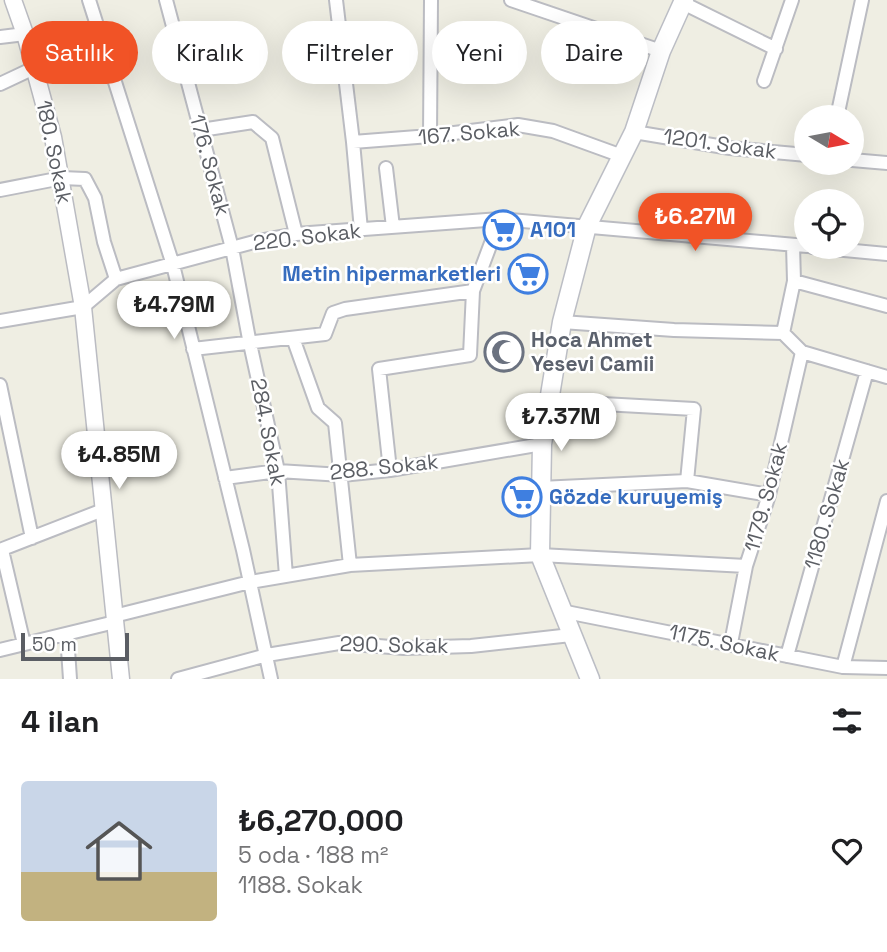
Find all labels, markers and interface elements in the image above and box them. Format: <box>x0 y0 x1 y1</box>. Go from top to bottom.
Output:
chip: Satılık <box>21 21 138 84</box>
chip: Kiralık <box>152 21 268 84</box>
chip: Filtreler <box>282 21 418 84</box>
chip: Yeni <box>432 21 527 84</box>
chip: Daire <box>541 21 648 84</box>
street label: 180. Sokak <box>30 98 79 206</box>
north arrow <box>794 105 864 175</box>
map controls <box>794 105 864 259</box>
street label: 176. Sokak <box>184 111 237 218</box>
street label: 167. Sokak <box>417 115 521 150</box>
street label: 1201. Sokak <box>662 122 778 165</box>
button: locate <box>794 189 864 259</box>
pin: ₺6.27M <box>638 194 752 253</box>
text: ₺6.27M <box>654 201 736 231</box>
supermarket icon: A101 <box>482 209 524 251</box>
street label: 220. Sokak <box>251 216 363 257</box>
place label: A101 <box>530 216 576 243</box>
supermarket icon: Metin hipermarketleri <box>507 253 549 295</box>
place label: Metin hipermarketleri <box>282 260 501 287</box>
pin: ₺4.79M <box>117 282 231 341</box>
text: ₺4.79M <box>133 289 215 319</box>
place label: Hoca Ahmet Yesevi Camii <box>531 326 654 377</box>
mosque icon: Hoca Ahmet Yesevi Camii <box>483 331 525 373</box>
street label: 284. Sokak <box>245 376 292 488</box>
pin: ₺7.37M <box>504 393 618 453</box>
text: ₺7.37M <box>521 401 601 431</box>
pin: ₺4.85M <box>62 432 176 491</box>
text: ₺4.85M <box>77 439 161 469</box>
street label: 1179. Sokak <box>738 439 793 555</box>
street label: 288. Sokak <box>328 447 440 486</box>
street label: 1180. Sokak <box>798 455 855 572</box>
supermarket icon: Gözde kuruyemiş <box>501 476 543 518</box>
place label: Gözde kuruyemiş <box>549 483 723 510</box>
street label: 1175. Sokak <box>666 618 782 667</box>
scale bar <box>21 630 130 662</box>
street label: 290. Sokak <box>339 630 449 659</box>
text: 50 m <box>32 632 77 657</box>
text: 4 ilan <box>21 702 99 741</box>
icon: filters <box>828 702 866 740</box>
text: ₺6,270,000 <box>238 801 404 840</box>
icon: home <box>77 809 161 893</box>
icon: heart <box>828 832 866 870</box>
text: 5 oda · 188 m² <box>238 840 388 870</box>
text: 1188. Sokak <box>238 870 363 900</box>

